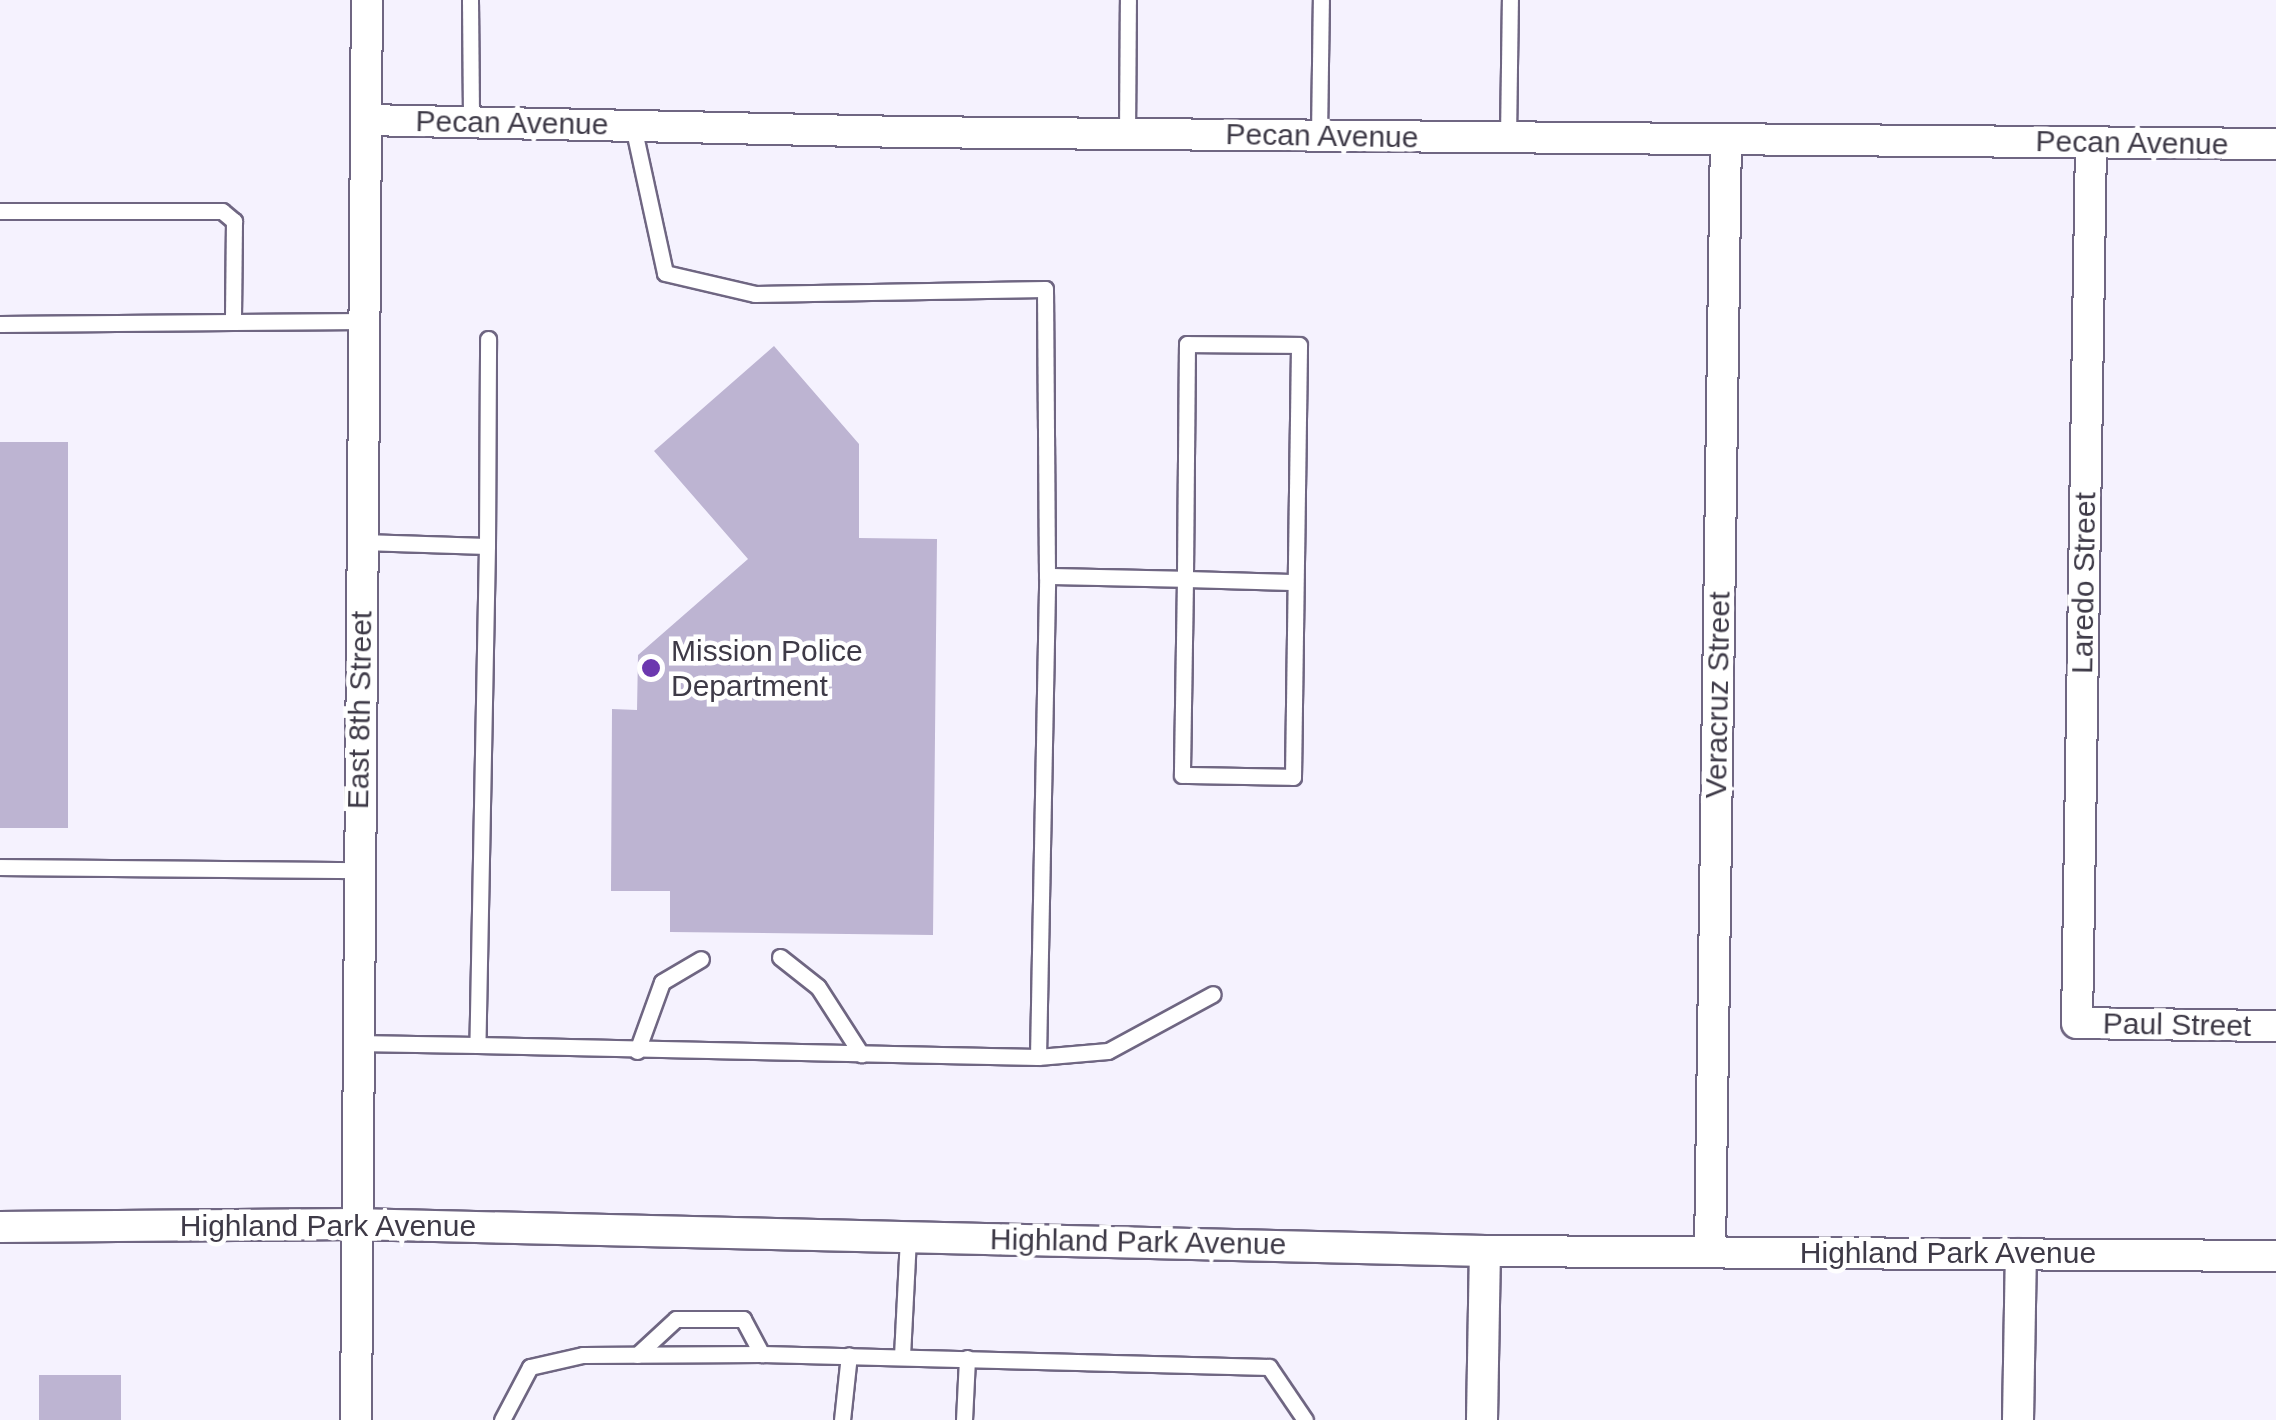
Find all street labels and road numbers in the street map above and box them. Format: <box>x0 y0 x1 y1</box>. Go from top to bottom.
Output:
street label: Pecan Avenue <box>414 103 610 143</box>
street label: Pecan Avenue <box>1224 116 1420 156</box>
street label: Pecan Avenue <box>2034 123 2230 163</box>
street label: Laredo Street <box>2064 492 2104 674</box>
street label: Veracruz Street <box>1698 591 1738 799</box>
street label: East 8th Street <box>340 610 380 810</box>
street label: Paul Street <box>2102 1006 2252 1044</box>
street label: Highland Park Avenue <box>179 1208 477 1244</box>
street label: Highland Park Avenue <box>989 1221 1287 1263</box>
street label: Highland Park Avenue <box>1799 1235 2097 1271</box>

